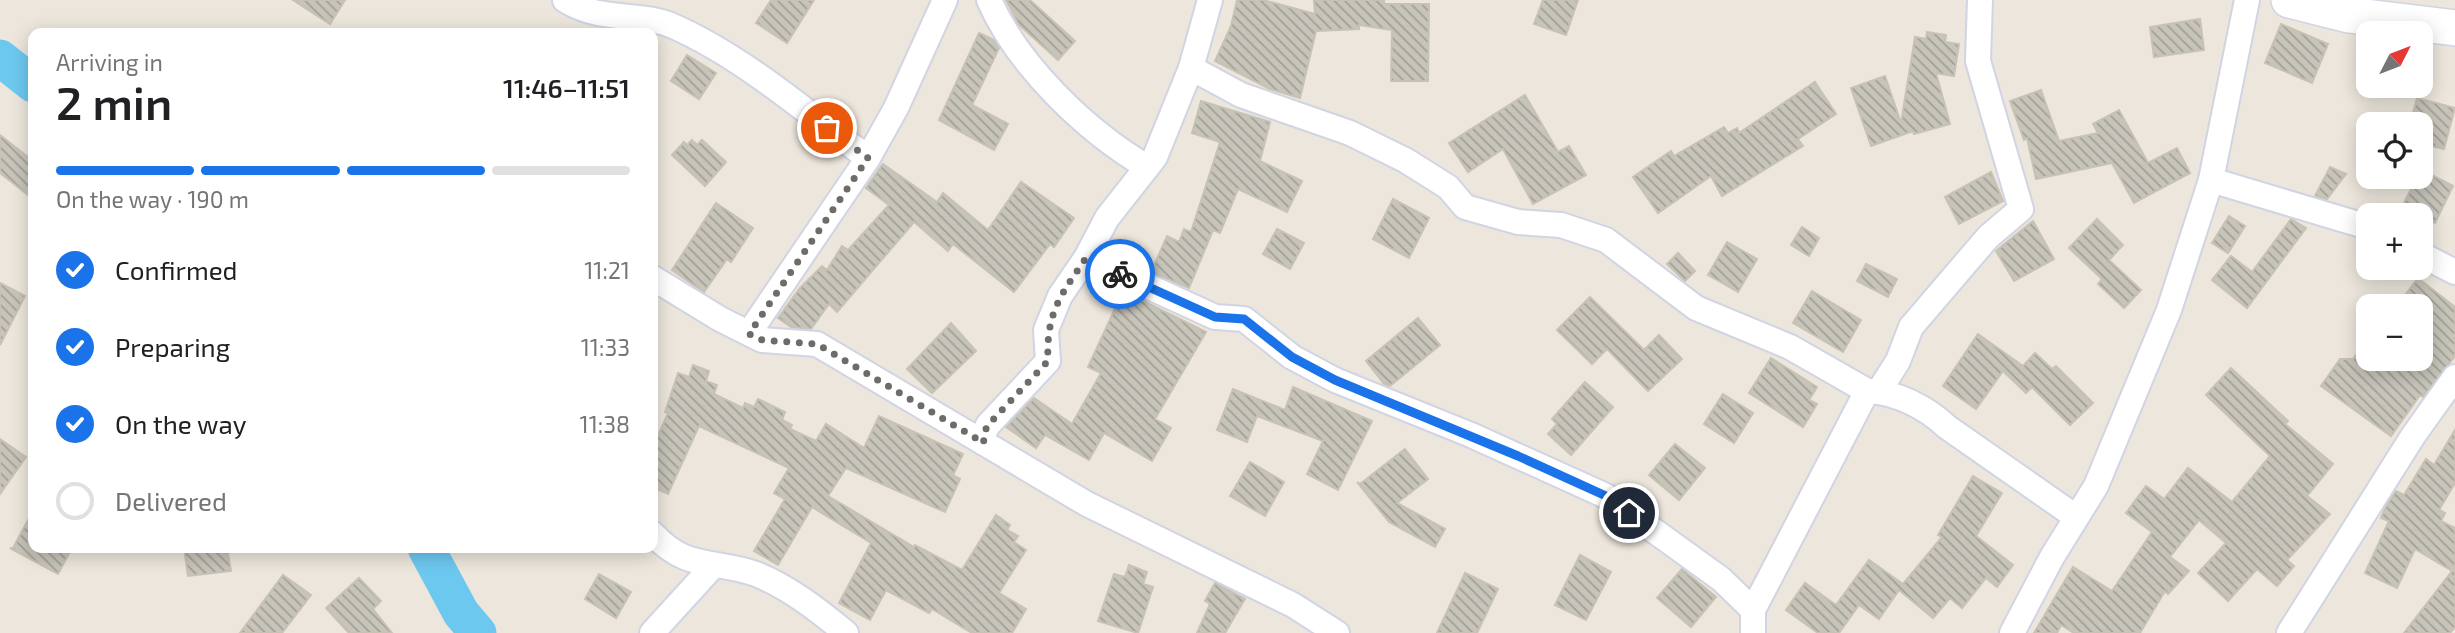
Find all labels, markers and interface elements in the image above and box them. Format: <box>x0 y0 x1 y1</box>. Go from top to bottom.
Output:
north arrow <box>2356 21 2432 98</box>
map controls <box>2356 21 2433 371</box>
text: Arriving in <box>56 48 163 76</box>
text: 11:46–11:51 <box>503 72 630 103</box>
text: 2 min <box>56 74 172 129</box>
pin <box>797 98 857 158</box>
icon: bag <box>808 109 846 147</box>
button: locate <box>2356 112 2433 189</box>
text: On the way · 190 m <box>56 185 249 213</box>
button: + <box>2356 203 2433 280</box>
courier <box>1085 239 1155 309</box>
icon: check <box>56 251 94 289</box>
text: Confirmed <box>115 254 238 285</box>
icon: bike <box>1101 255 1139 293</box>
text: 11:21 <box>584 256 630 284</box>
button: − <box>2356 294 2433 371</box>
icon: check <box>56 328 94 366</box>
text: Preparing <box>115 331 230 362</box>
text: 11:33 <box>581 333 630 361</box>
icon: check <box>56 405 94 443</box>
text: On the way <box>115 408 246 439</box>
text: 11:38 <box>580 410 630 438</box>
pin <box>1599 483 1659 543</box>
text: Delivered <box>115 485 227 516</box>
icon: home <box>1610 494 1648 532</box>

